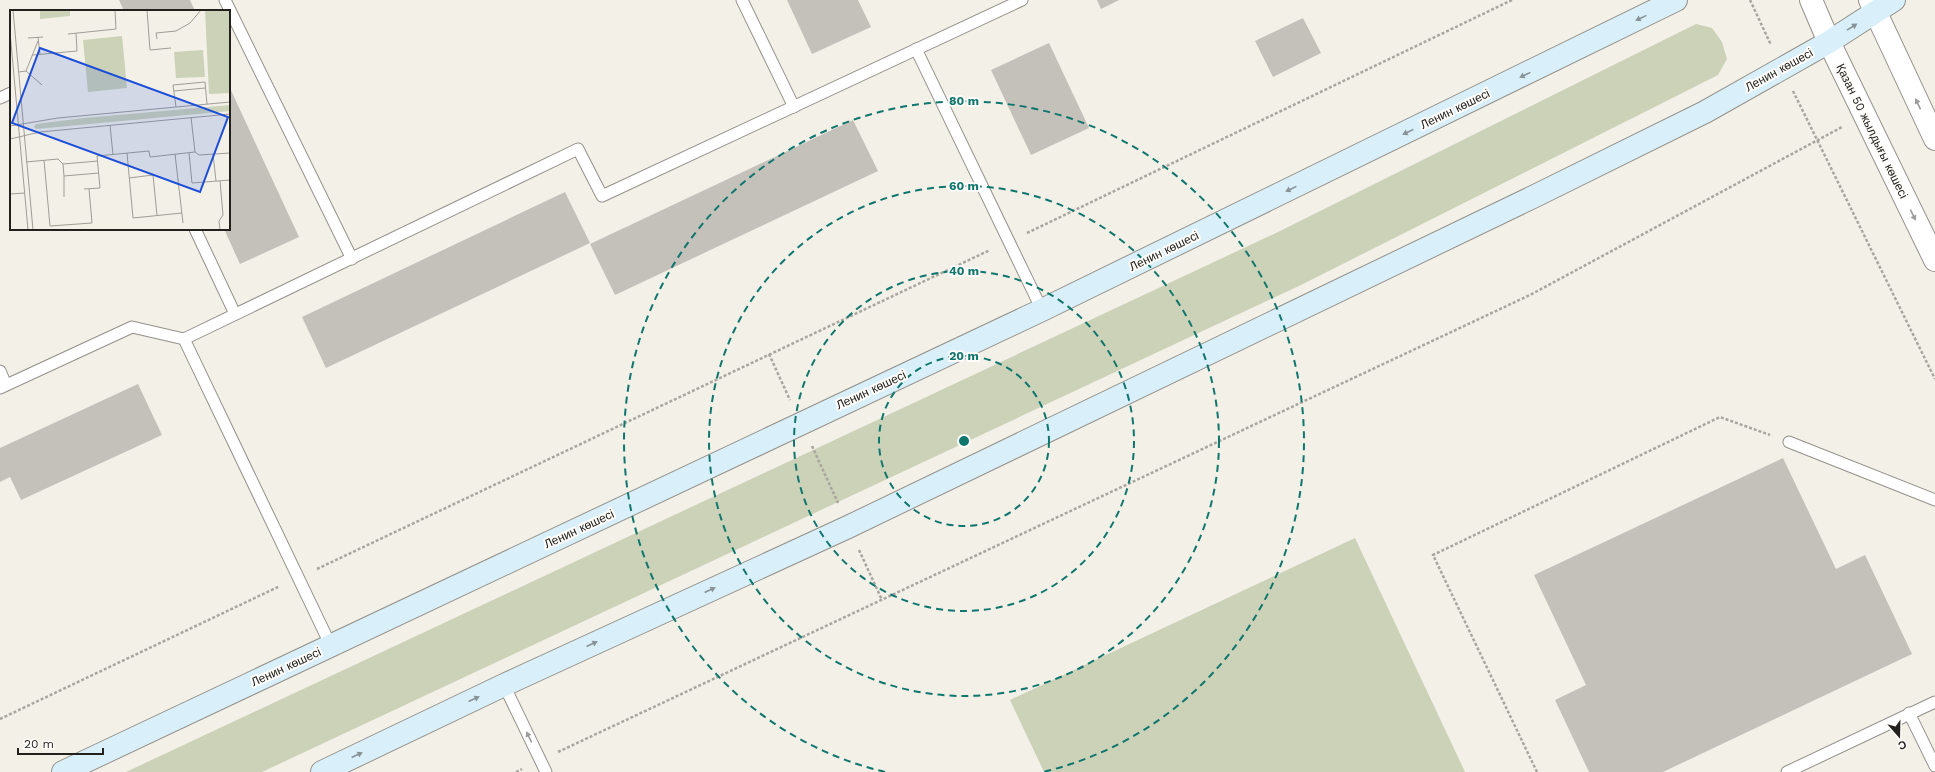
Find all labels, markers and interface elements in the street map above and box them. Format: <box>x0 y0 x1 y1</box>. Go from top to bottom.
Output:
inset map <box>10 10 230 230</box>
one-way arrow <box>1636 15 1647 21</box>
one-way arrow <box>1847 24 1858 31</box>
street label: Ленин көшесі <box>1743 46 1815 94</box>
street label: Қазан 50 жылдығы көшесі <box>1833 61 1911 201</box>
one-way arrow <box>1519 72 1530 78</box>
street label: Ленин көшесі <box>1418 86 1492 132</box>
text: 80 m <box>949 94 979 108</box>
one-way arrow <box>1915 98 1921 110</box>
one-way arrow <box>1402 129 1413 135</box>
text: 60 m <box>949 179 979 193</box>
one-way arrow <box>1285 186 1297 192</box>
one-way arrow <box>1910 210 1916 221</box>
street label: Ленин көшесі <box>1127 228 1201 274</box>
text: 40 m <box>949 264 979 278</box>
text: 20 m <box>949 349 979 363</box>
street label: Ленин көшесі <box>834 368 908 412</box>
centre of rings <box>957 434 971 448</box>
street label: Ленин көшесі <box>542 507 616 551</box>
one-way arrow <box>705 587 716 593</box>
one-way arrow <box>586 641 598 648</box>
street label: Ленин көшесі <box>249 645 323 689</box>
one-way arrow <box>469 696 480 702</box>
north arrow <box>1879 716 1919 756</box>
scale bar <box>18 730 103 756</box>
one-way arrow <box>526 731 532 743</box>
text: 20 m <box>24 737 54 751</box>
text: С <box>1896 737 1908 752</box>
one-way arrow <box>351 752 363 758</box>

